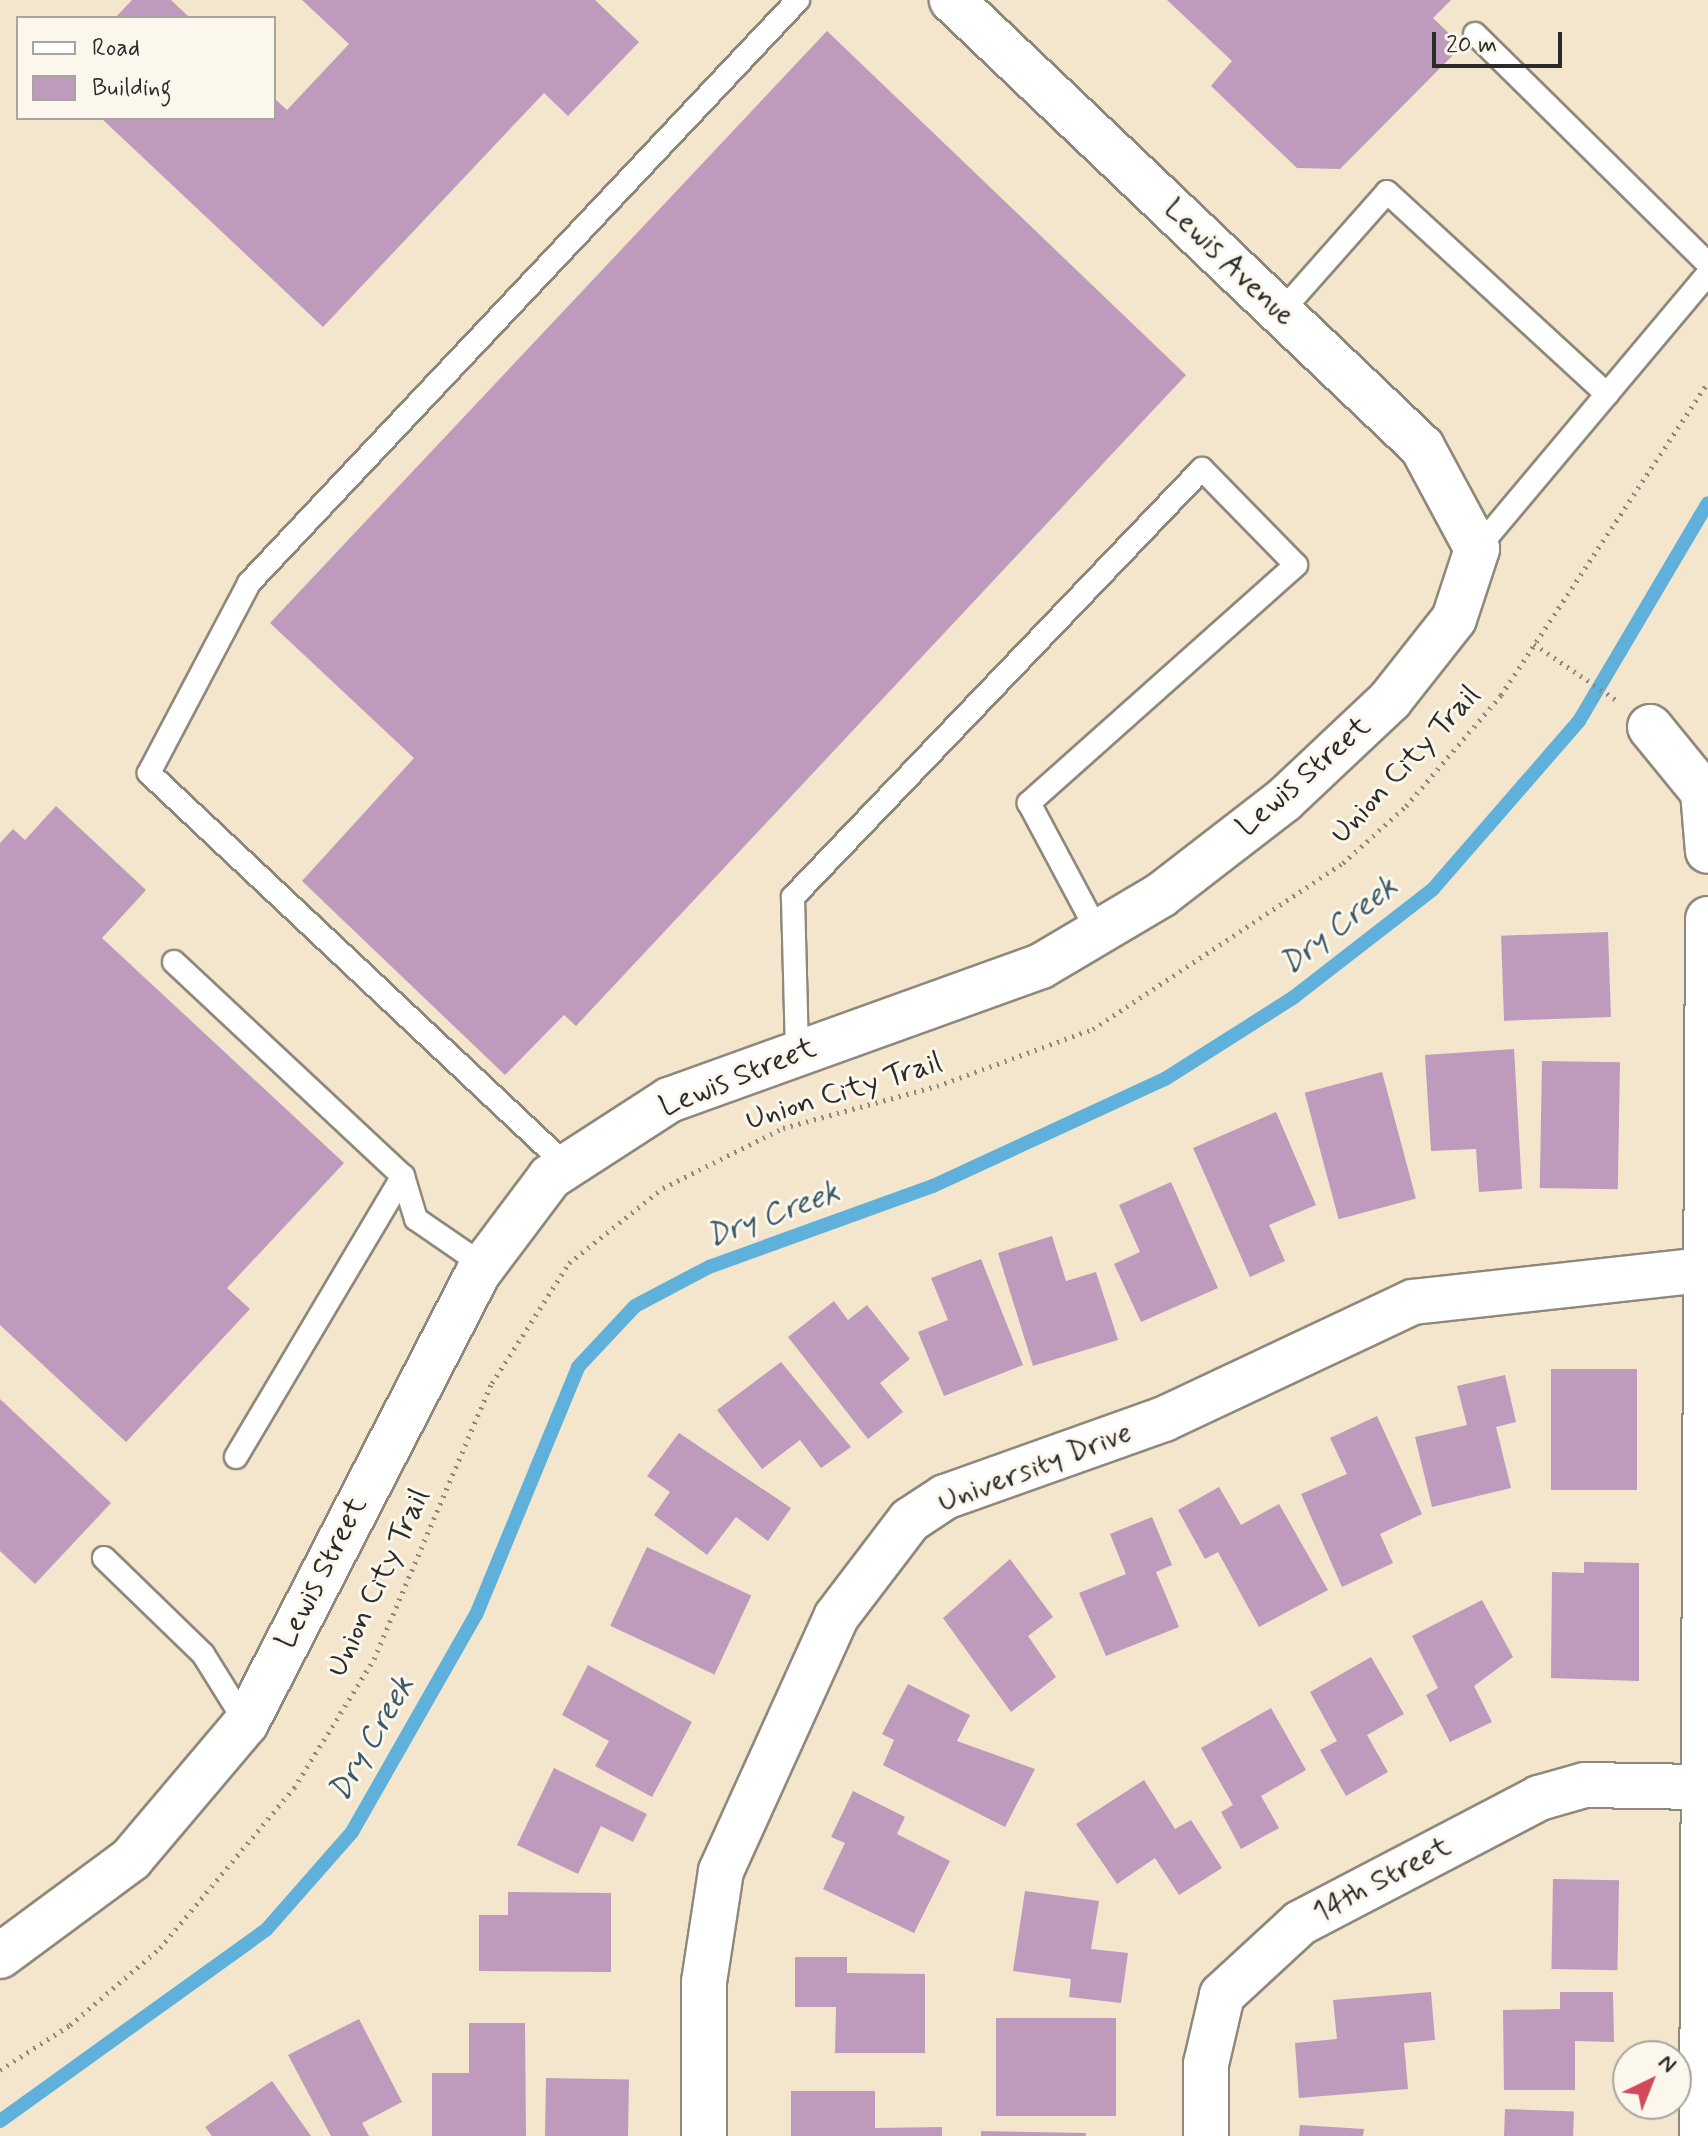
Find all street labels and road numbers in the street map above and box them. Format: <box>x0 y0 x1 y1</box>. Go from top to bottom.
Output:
street label: Lewis Avenue <box>1154 190 1304 336</box>
street label: Union City Trail <box>1327 682 1485 848</box>
street label: Lewis Street <box>1230 709 1378 845</box>
street label: Lewis Street <box>654 1030 822 1126</box>
street label: Union City Trail <box>746 1046 942 1138</box>
street label: University Drive <box>933 1415 1137 1521</box>
street label: Union City Trail <box>322 1488 436 1678</box>
street label: Lewis Street <box>268 1491 376 1655</box>
street label: 14th Street <box>1307 1829 1457 1931</box>

